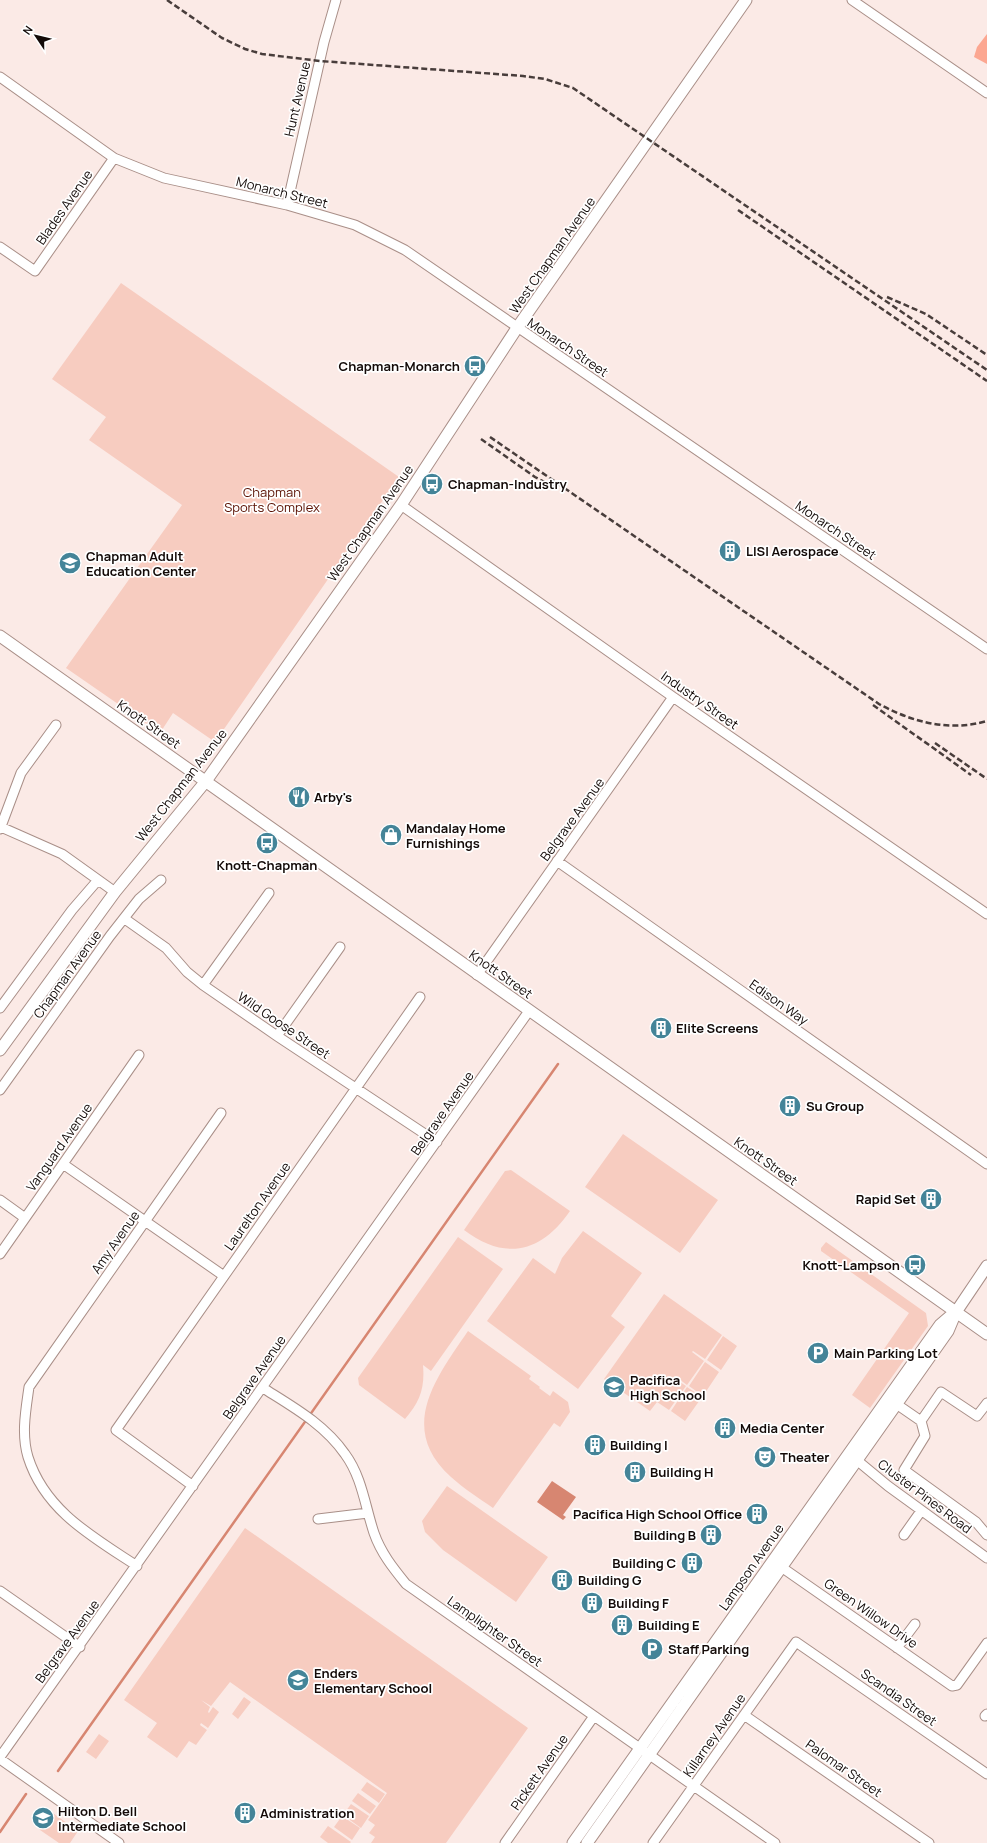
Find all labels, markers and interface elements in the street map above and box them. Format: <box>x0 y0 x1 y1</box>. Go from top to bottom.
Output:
north arrow <box>16 16 56 56</box>
text: N <box>19 22 36 38</box>
street label: Hunt Avenue <box>280 59 314 138</box>
street label: Blades Avenue <box>32 166 97 248</box>
street label: Monarch Street <box>234 172 330 212</box>
street label: West Chapman Avenue <box>505 193 599 317</box>
street label: Monarch Street <box>524 313 612 381</box>
bus stop icon: Chapman-Monarch <box>462 353 488 379</box>
place label: Chapman-Monarch <box>339 357 460 375</box>
street label: West Chapman Avenue <box>323 461 417 585</box>
bus stop icon: Chapman-Industry <box>419 471 445 497</box>
place label: Chapman-Industry <box>448 475 567 493</box>
park label: Chapman Sports Complex <box>224 483 320 516</box>
street label: Monarch Street <box>792 496 880 564</box>
building icon: LISI Aerospace <box>717 538 743 564</box>
place label: LISI Aerospace <box>746 542 839 560</box>
place label: Chapman Adult Education Center <box>86 547 196 580</box>
school or university icon: Chapman Adult Education Center <box>57 550 83 576</box>
street label: Industry Street <box>658 667 742 733</box>
street label: Knott Street <box>114 696 184 752</box>
street label: West Chapman Avenue <box>131 725 231 845</box>
street label: Belgrave Avenue <box>536 773 609 864</box>
restaurant icon: Arby's <box>286 784 312 810</box>
place label: Arby's <box>314 788 352 806</box>
place label: Mandalay Home Furnishings <box>406 819 506 852</box>
shop icon: Mandalay Home Furnishings <box>378 822 404 848</box>
bus stop icon: Knott-Chapman <box>254 830 280 856</box>
place label: Knott-Chapman <box>217 856 317 874</box>
street label: Chapman Avenue <box>29 926 105 1022</box>
street label: Knott Street <box>466 946 536 1002</box>
street label: Edison Way <box>746 975 812 1029</box>
street label: Wild Goose Street <box>234 987 334 1063</box>
building icon: Elite Screens <box>648 1015 674 1041</box>
place label: Elite Screens <box>676 1019 758 1037</box>
street label: Belgrave Avenue <box>406 1067 478 1159</box>
building icon: Su Group <box>777 1093 803 1119</box>
place label: Su Group <box>806 1097 864 1115</box>
street label: Vanguard Avenue <box>22 1099 96 1195</box>
street label: Knott Street <box>731 1133 801 1189</box>
street label: Laurelton Avenue <box>220 1158 294 1254</box>
building icon: Rapid Set <box>918 1186 944 1212</box>
place label: Rapid Set <box>856 1190 916 1208</box>
street label: Amy Avenue <box>87 1207 144 1277</box>
bus stop icon: Knott-Lampson <box>902 1252 928 1278</box>
place label: Knott-Lampson <box>802 1256 900 1274</box>
street label: Belgrave Avenue <box>218 1331 290 1423</box>
parking icon: Main Parking Lot <box>805 1340 831 1366</box>
place label: Main Parking Lot <box>834 1344 938 1362</box>
place label: Pacifica High School <box>630 1371 706 1404</box>
school or university icon: Pacifica High School <box>601 1374 627 1400</box>
building icon: Media Center <box>712 1415 738 1441</box>
place label: Media Center <box>740 1419 824 1437</box>
building icon: Building I <box>582 1432 608 1458</box>
place label: Building I <box>610 1436 668 1454</box>
theatre icon: Theater <box>752 1444 778 1470</box>
place label: Theater <box>780 1448 830 1466</box>
street label: Cluster Pines Road <box>874 1455 976 1537</box>
building icon: Building H <box>622 1459 648 1485</box>
place label: Building H <box>650 1463 713 1481</box>
building icon: Pacifica High School Office <box>744 1501 770 1527</box>
place label: Pacifica High School Office <box>573 1505 742 1523</box>
street label: Lampson Avenue <box>714 1520 788 1614</box>
building icon: Building B <box>698 1522 724 1548</box>
place label: Building B <box>634 1526 696 1544</box>
building icon: Building C <box>679 1550 705 1576</box>
place label: Building C <box>612 1554 676 1572</box>
building icon: Building G <box>549 1567 575 1593</box>
place label: Building G <box>578 1571 642 1589</box>
street label: Green Willow Drive <box>821 1574 922 1652</box>
building icon: Building F <box>579 1590 605 1616</box>
street label: Lamplighter Street <box>444 1591 546 1671</box>
place label: Building F <box>608 1594 669 1612</box>
street label: Belgrave Avenue <box>31 1595 104 1686</box>
building icon: Building E <box>609 1612 635 1638</box>
place label: Building E <box>638 1616 700 1634</box>
parking icon: Staff Parking <box>639 1636 665 1662</box>
place label: Staff Parking <box>668 1640 749 1658</box>
place label: Enders Elementary School <box>314 1664 432 1697</box>
street label: Scandia Street <box>857 1664 941 1730</box>
school or university icon: Enders Elementary School <box>285 1667 311 1693</box>
street label: Killarney Avenue <box>679 1689 750 1780</box>
street label: Pickett Avenue <box>506 1730 572 1814</box>
street label: Palomar Street <box>802 1735 886 1801</box>
building icon: Administration <box>232 1800 258 1826</box>
place label: Hilton D. Bell Intermediate School <box>58 1802 186 1835</box>
place label: Administration <box>260 1804 354 1822</box>
school or university icon: Hilton D. Bell Intermediate School <box>30 1805 56 1831</box>

